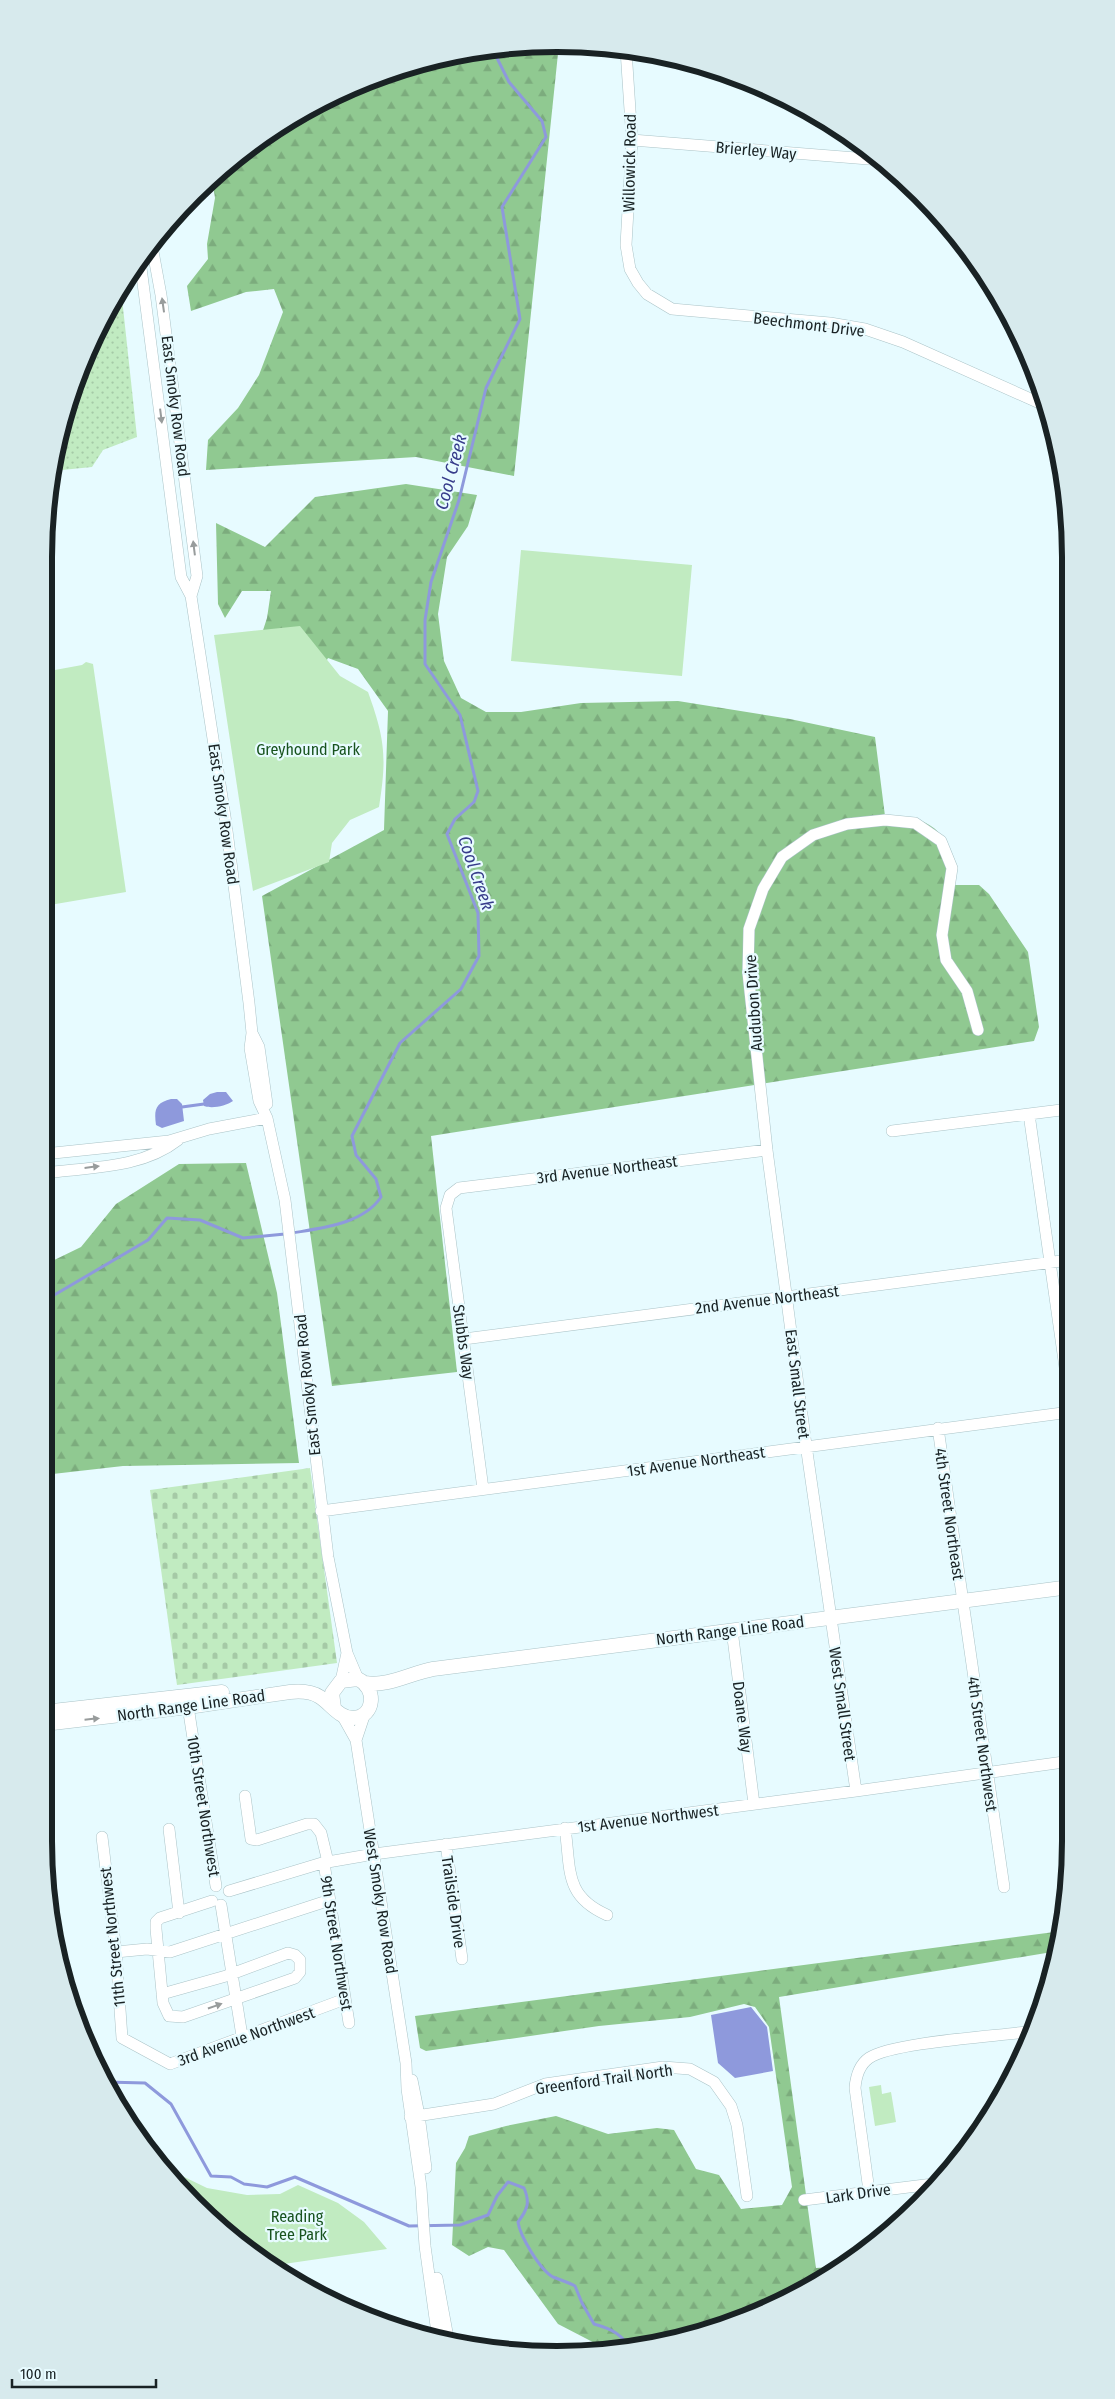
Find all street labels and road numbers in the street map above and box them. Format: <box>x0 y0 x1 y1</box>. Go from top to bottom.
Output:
street label: Willowick Road <box>619 114 640 212</box>
street label: Brierley Way <box>715 138 798 164</box>
street label: Beechmont Drive <box>752 308 866 341</box>
street label: East Smoky Row Road <box>157 334 194 478</box>
street label: East Smoky Row Road <box>204 742 243 886</box>
street label: Audubon Drive <box>741 954 766 1052</box>
street label: 3rd Avenue Northeast <box>536 1151 679 1188</box>
street label: 2nd Avenue Northeast <box>694 1281 841 1318</box>
street label: Stubbs Way <box>449 1303 478 1382</box>
street label: East Smoky Row Road <box>291 1313 324 1457</box>
street label: East Small Street <box>781 1328 814 1441</box>
street label: 1st Avenue Northeast <box>626 1442 767 1481</box>
street label: 4th Street Northeast <box>931 1447 968 1582</box>
street label: North Range Line Road <box>655 1612 805 1649</box>
street label: West Small Street <box>825 1646 860 1763</box>
street label: 4th Street Northwest <box>964 1675 1001 1814</box>
street label: Doane Way <box>729 1680 756 1755</box>
street label: North Range Line Road <box>116 1686 266 1725</box>
street label: 10th Street Northwest <box>183 1734 224 1879</box>
street label: 1st Avenue Northwest <box>577 1800 720 1837</box>
street label: West Smoky Row Road <box>360 1827 401 1975</box>
street label: Trailside Drive <box>438 1855 469 1950</box>
street label: 11th Street Northwest <box>96 1865 129 2008</box>
street label: 9th Street Northwest <box>316 1874 357 2013</box>
street label: 3rd Avenue Northwest <box>175 2003 318 2070</box>
street label: Greenford Trail North <box>534 2060 674 2099</box>
street label: Lark Drive <box>824 2180 892 2207</box>

